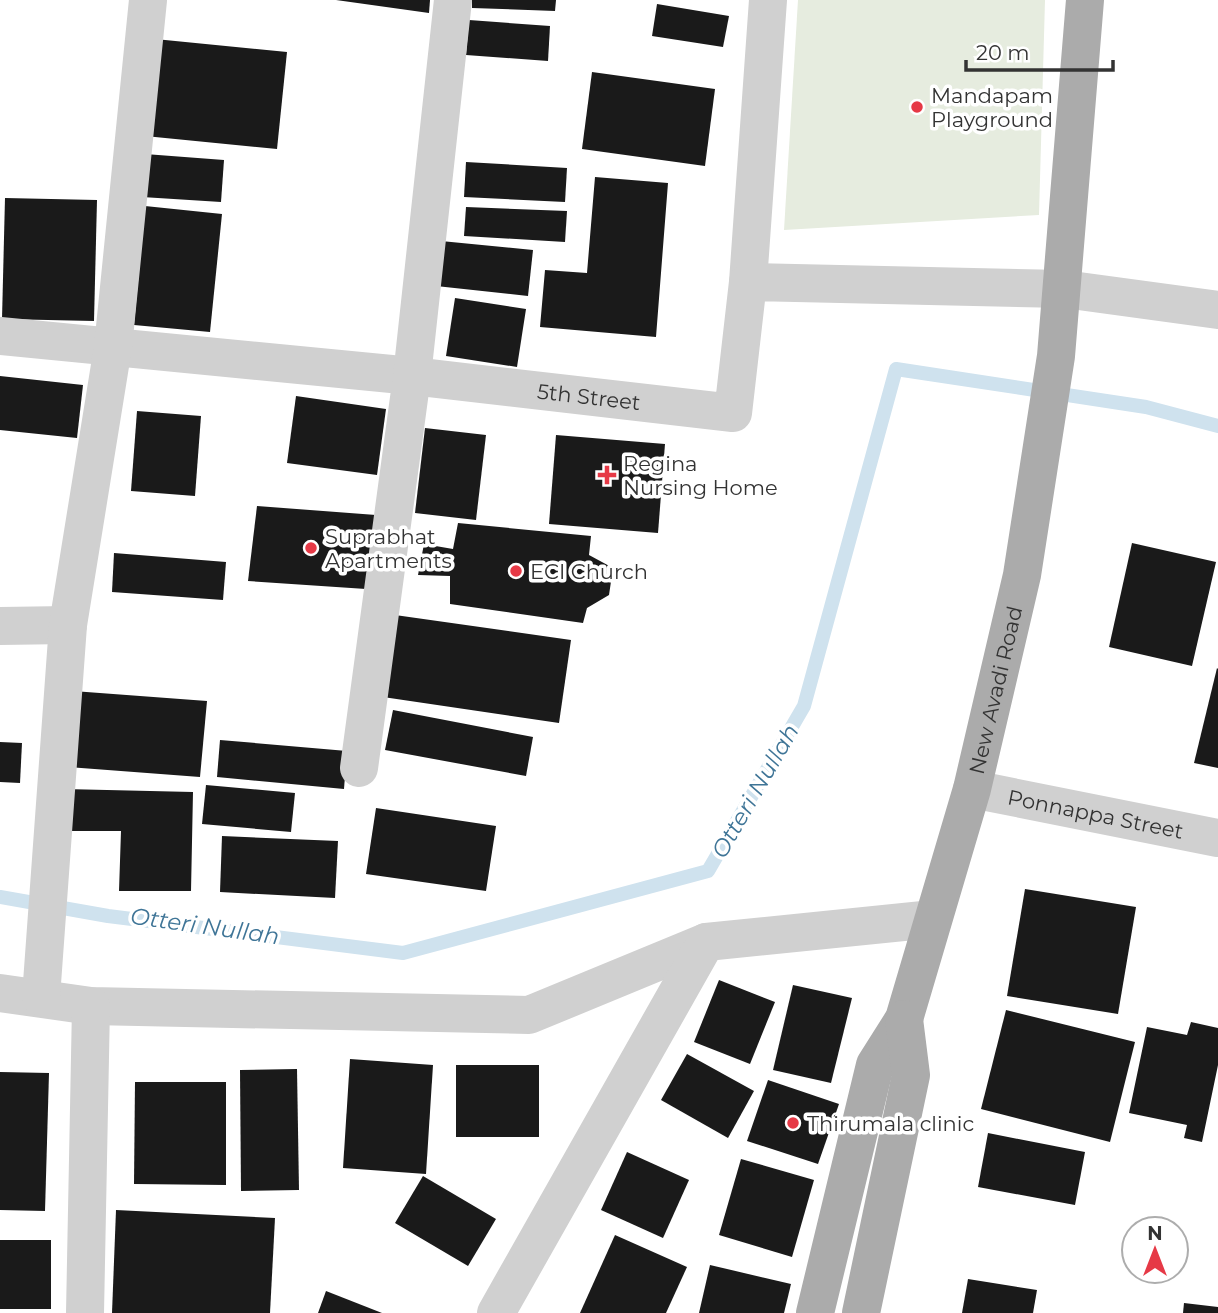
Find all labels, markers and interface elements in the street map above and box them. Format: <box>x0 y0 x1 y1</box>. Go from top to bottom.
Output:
scale bar <box>966 28 1113 72</box>
text: 20 m <box>976 40 1030 65</box>
place label: Mandapam Playground <box>931 83 1053 132</box>
marker: Mandapam Playground <box>909 99 925 115</box>
street label: 5th Street <box>536 378 642 415</box>
place label: Regina Nursing Home <box>623 451 778 500</box>
marker: Regina Nursing Home <box>597 465 617 485</box>
place label: Suprabhat Apartments <box>325 524 452 573</box>
marker: Suprabhat Apartments <box>303 540 319 556</box>
place label: ECI Church <box>530 559 648 584</box>
marker: ECI Church <box>508 563 524 579</box>
street label: New Avadi Road <box>963 604 1027 777</box>
water label: Otteri Nullah <box>705 719 805 863</box>
street label: Ponnappa Street <box>1006 784 1186 843</box>
water label: Otteri Nullah <box>129 902 281 950</box>
place label: Thirumala clinic <box>807 1111 974 1136</box>
marker: Thirumala clinic <box>785 1115 801 1131</box>
north arrow <box>1120 1215 1190 1285</box>
text: N <box>1147 1222 1163 1245</box>

